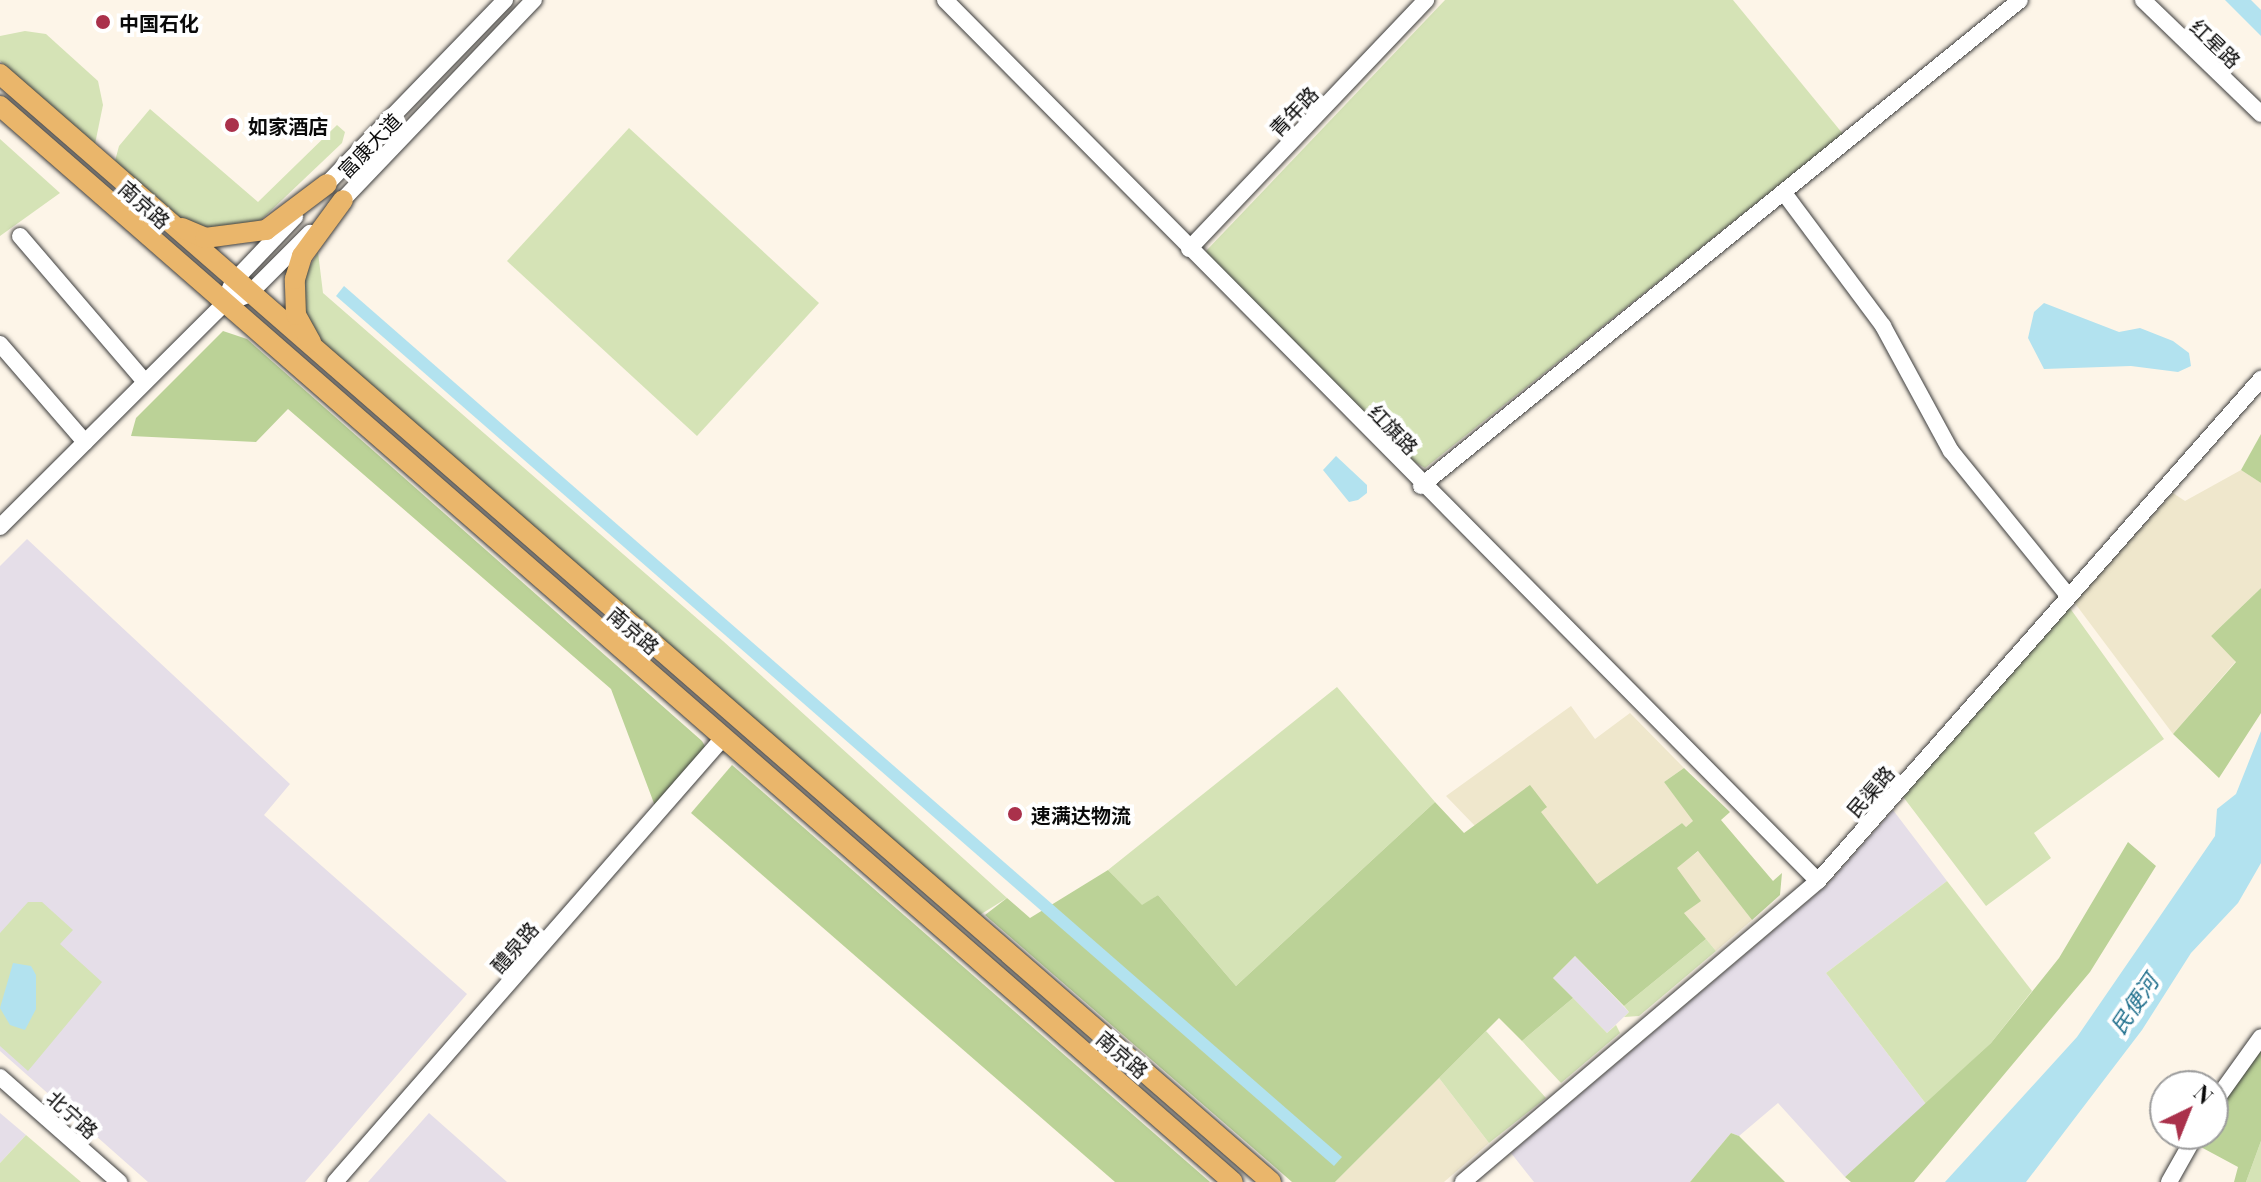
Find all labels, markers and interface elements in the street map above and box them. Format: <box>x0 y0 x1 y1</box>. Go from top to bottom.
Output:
place label: 中国石化 <box>119 10 199 34</box>
marker: 中国石化 <box>94 13 112 31</box>
street label: 红星路 <box>2186 14 2246 72</box>
street label: 青年路 <box>1264 81 1322 141</box>
street label: 富康大道 <box>333 108 405 182</box>
place label: 如家酒店 <box>248 113 328 137</box>
marker: 如家酒店 <box>223 116 241 134</box>
street label: 南京路 <box>115 175 175 233</box>
street label: 红旗路 <box>1365 399 1423 459</box>
street label: 南京路 <box>603 601 665 659</box>
street label: 民渠路 <box>1841 760 1899 822</box>
place label: 速满达物流 <box>1031 802 1131 826</box>
marker: 速满达物流 <box>1006 805 1024 823</box>
street label: 醴泉路 <box>485 916 543 978</box>
water label: 民便河 <box>2105 969 2163 1039</box>
street label: 南京路 <box>1092 1025 1154 1083</box>
north arrow <box>2149 1070 2229 1150</box>
text: N <box>2188 1078 2220 1110</box>
street label: 北宁路 <box>43 1085 103 1143</box>

